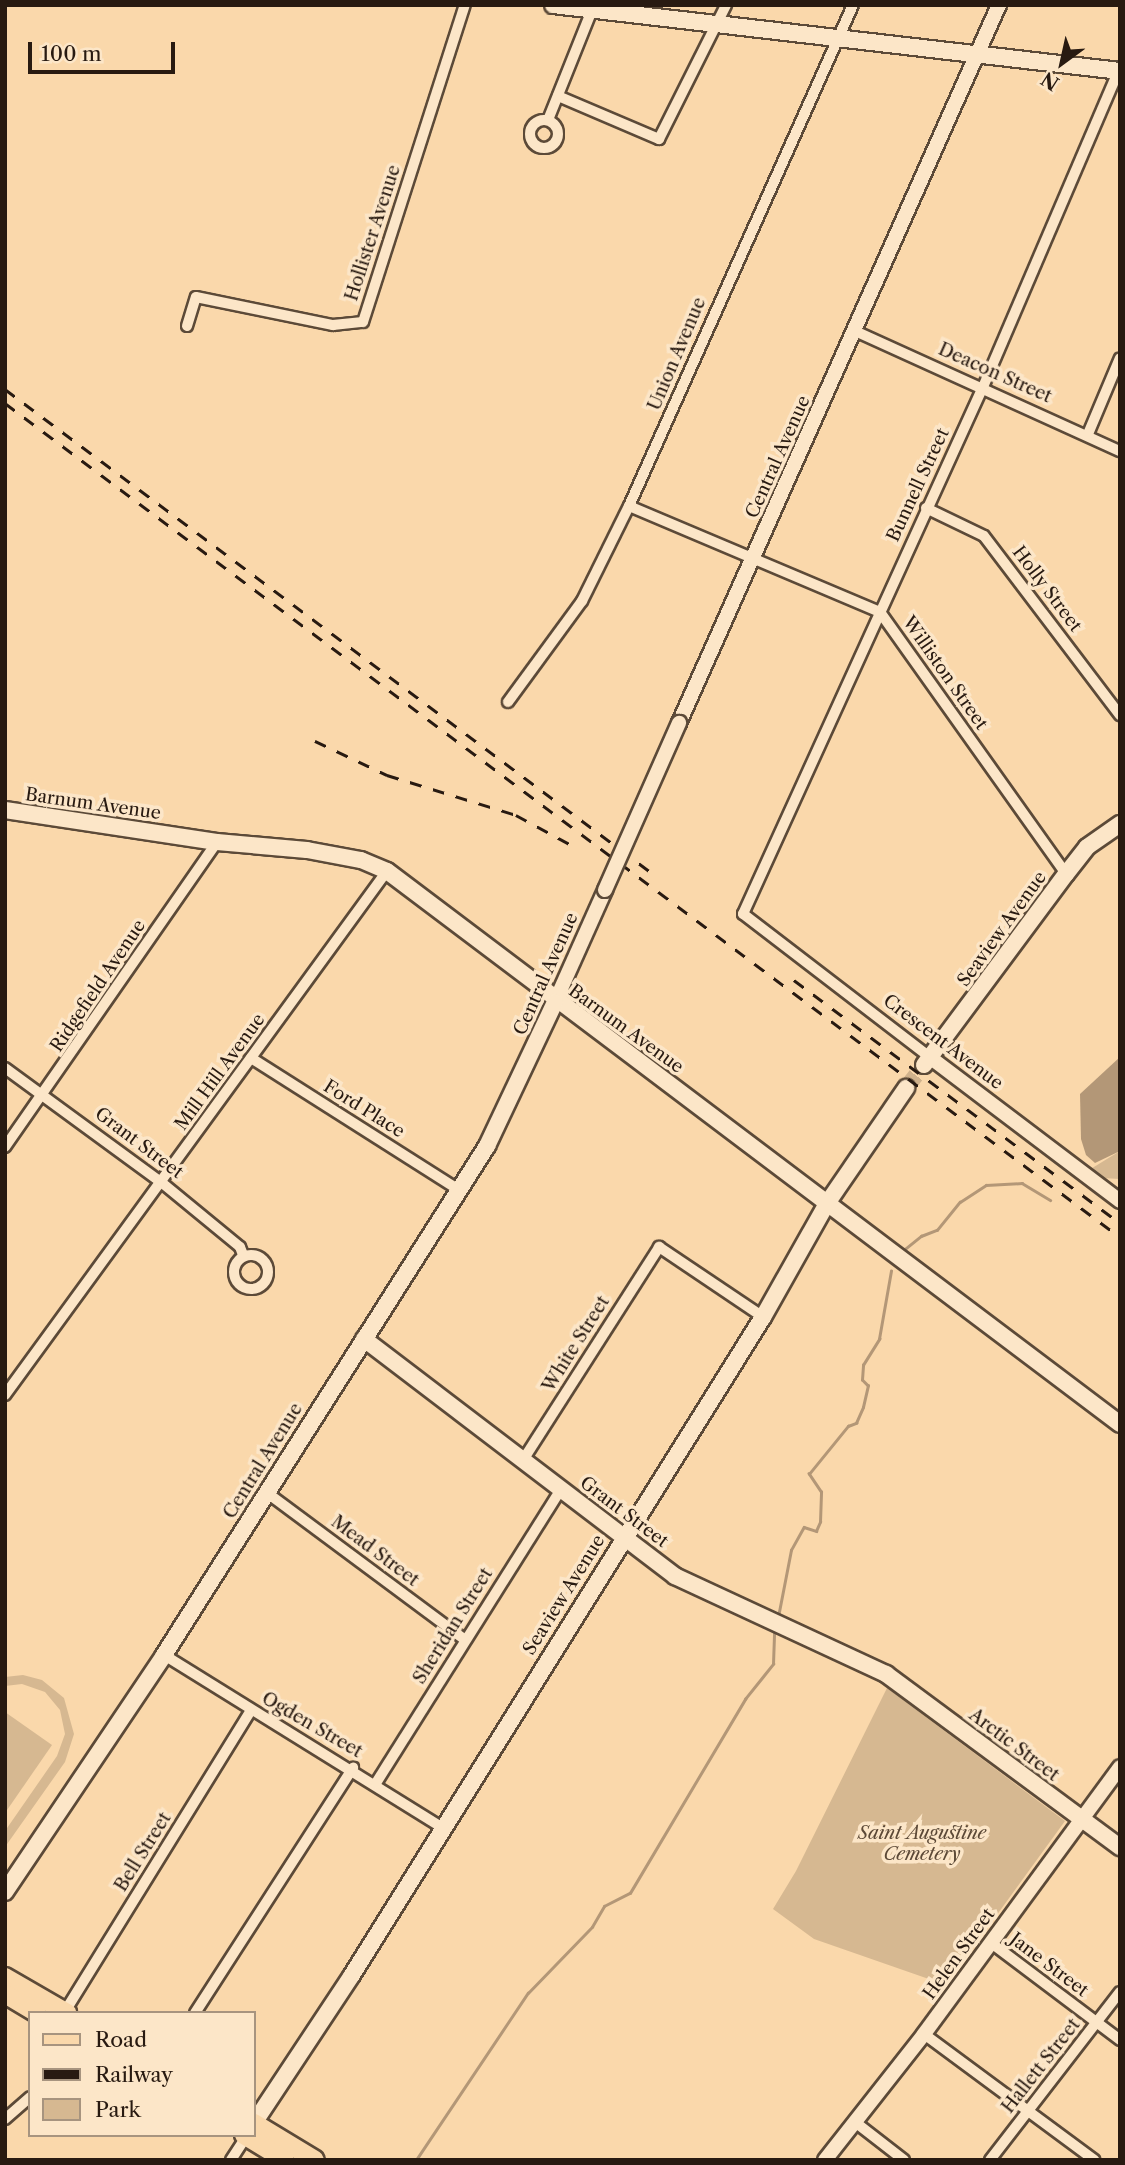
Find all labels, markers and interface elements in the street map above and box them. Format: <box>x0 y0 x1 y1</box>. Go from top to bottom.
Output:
scale bar <box>32 28 178 72</box>
north arrow <box>1027 28 1097 98</box>
text: 100 m <box>41 41 102 66</box>
text: N <box>1037 67 1063 95</box>
street label: Hollister Avenue <box>341 162 405 304</box>
street label: Union Avenue <box>643 294 711 414</box>
street label: Deacon Street <box>935 338 1055 408</box>
street label: Central Avenue <box>741 392 815 522</box>
street label: Bunnell Street <box>882 425 954 545</box>
street label: Holly Street <box>1008 542 1086 636</box>
street label: Williston Street <box>898 612 992 734</box>
street label: Barnum Avenue <box>23 784 163 824</box>
street label: Seaview Avenue <box>953 867 1051 991</box>
street label: Central Avenue <box>509 909 583 1039</box>
street label: Ridgefield Avenue <box>46 915 150 1057</box>
street label: Barnum Avenue <box>564 980 688 1078</box>
street label: Crescent Avenue <box>879 990 1007 1094</box>
street label: Mill Hill Avenue <box>170 1009 270 1135</box>
street label: Ford Place <box>320 1076 408 1142</box>
street label: Grant Street <box>91 1103 187 1183</box>
street label: White Street <box>538 1292 614 1396</box>
street label: Central Avenue <box>219 1399 307 1523</box>
street label: Grant Street <box>576 1472 672 1552</box>
street label: Mead Street <box>327 1511 423 1591</box>
street label: Seaview Avenue <box>518 1531 610 1659</box>
street label: Sheridan Street <box>409 1564 497 1688</box>
street label: Ogden Street <box>258 1688 366 1762</box>
street label: Arctic Street <box>965 1704 1063 1786</box>
street label: Bell Street <box>110 1808 176 1896</box>
park label: Saint Augustine Cemetery <box>858 1823 986 1866</box>
street label: Helen Street <box>919 1904 999 2004</box>
street label: Jane Street <box>1005 1928 1093 2002</box>
legend <box>28 2011 256 2137</box>
street label: Hallett Street <box>997 2014 1085 2118</box>
text: Road <box>95 2027 147 2052</box>
text: Railway <box>95 2062 173 2087</box>
text: Park <box>95 2097 141 2122</box>

